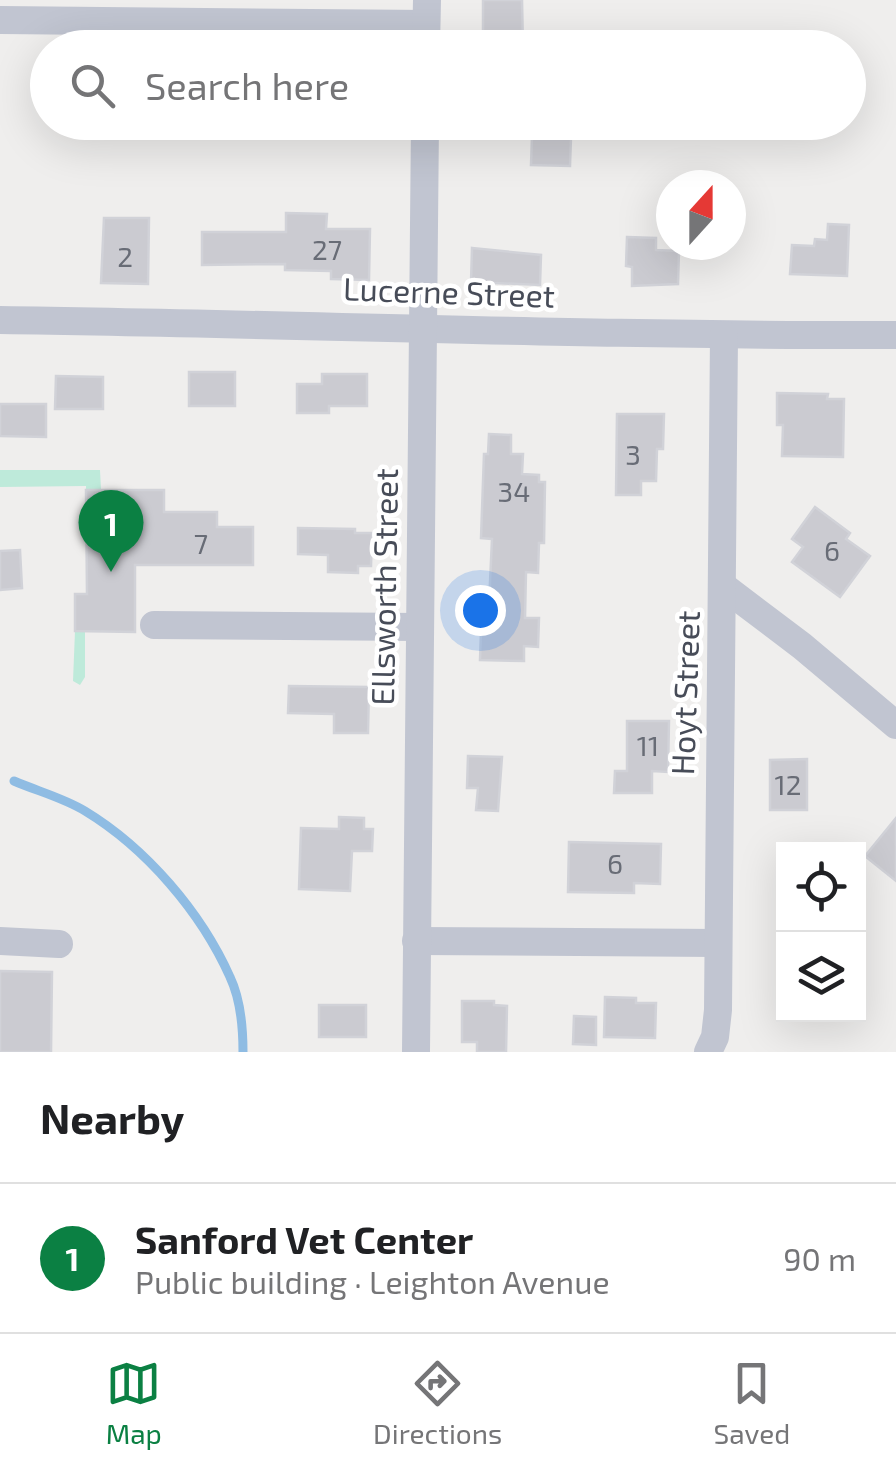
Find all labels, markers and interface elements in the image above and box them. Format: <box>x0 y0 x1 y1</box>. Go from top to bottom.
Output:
search box <box>30 30 866 140</box>
icon: search <box>65 58 120 113</box>
text: Search here <box>145 62 349 108</box>
north arrow <box>656 170 746 260</box>
house number: 27 <box>312 232 342 266</box>
house number: 2 <box>117 239 133 273</box>
street label: Lucerne Street <box>343 268 556 314</box>
house number: 3 <box>625 437 641 471</box>
street label: Ellsworth Street <box>362 468 404 706</box>
house number: 34 <box>498 474 530 508</box>
pin: 1 <box>78 490 144 572</box>
house number: 7 <box>194 526 208 560</box>
house number: 6 <box>824 533 840 567</box>
your location <box>455 585 506 636</box>
street label: Hoyt Street <box>662 610 706 776</box>
house number: 11 <box>637 728 659 762</box>
house number: 12 <box>775 767 801 801</box>
map controls <box>776 842 866 1022</box>
button: locate <box>776 842 866 932</box>
house number: 6 <box>607 846 623 880</box>
button: layers <box>776 932 866 1022</box>
text: Nearby <box>40 1092 184 1142</box>
text: Sanford Vet Center <box>135 1216 473 1262</box>
text: 1 <box>66 1239 79 1277</box>
text: 90 m <box>783 1239 856 1277</box>
text: Public building · Leighton Avenue <box>135 1262 610 1300</box>
tab: Map <box>106 1356 162 1450</box>
tab: Directions <box>373 1356 502 1450</box>
tab: Saved <box>714 1356 790 1450</box>

